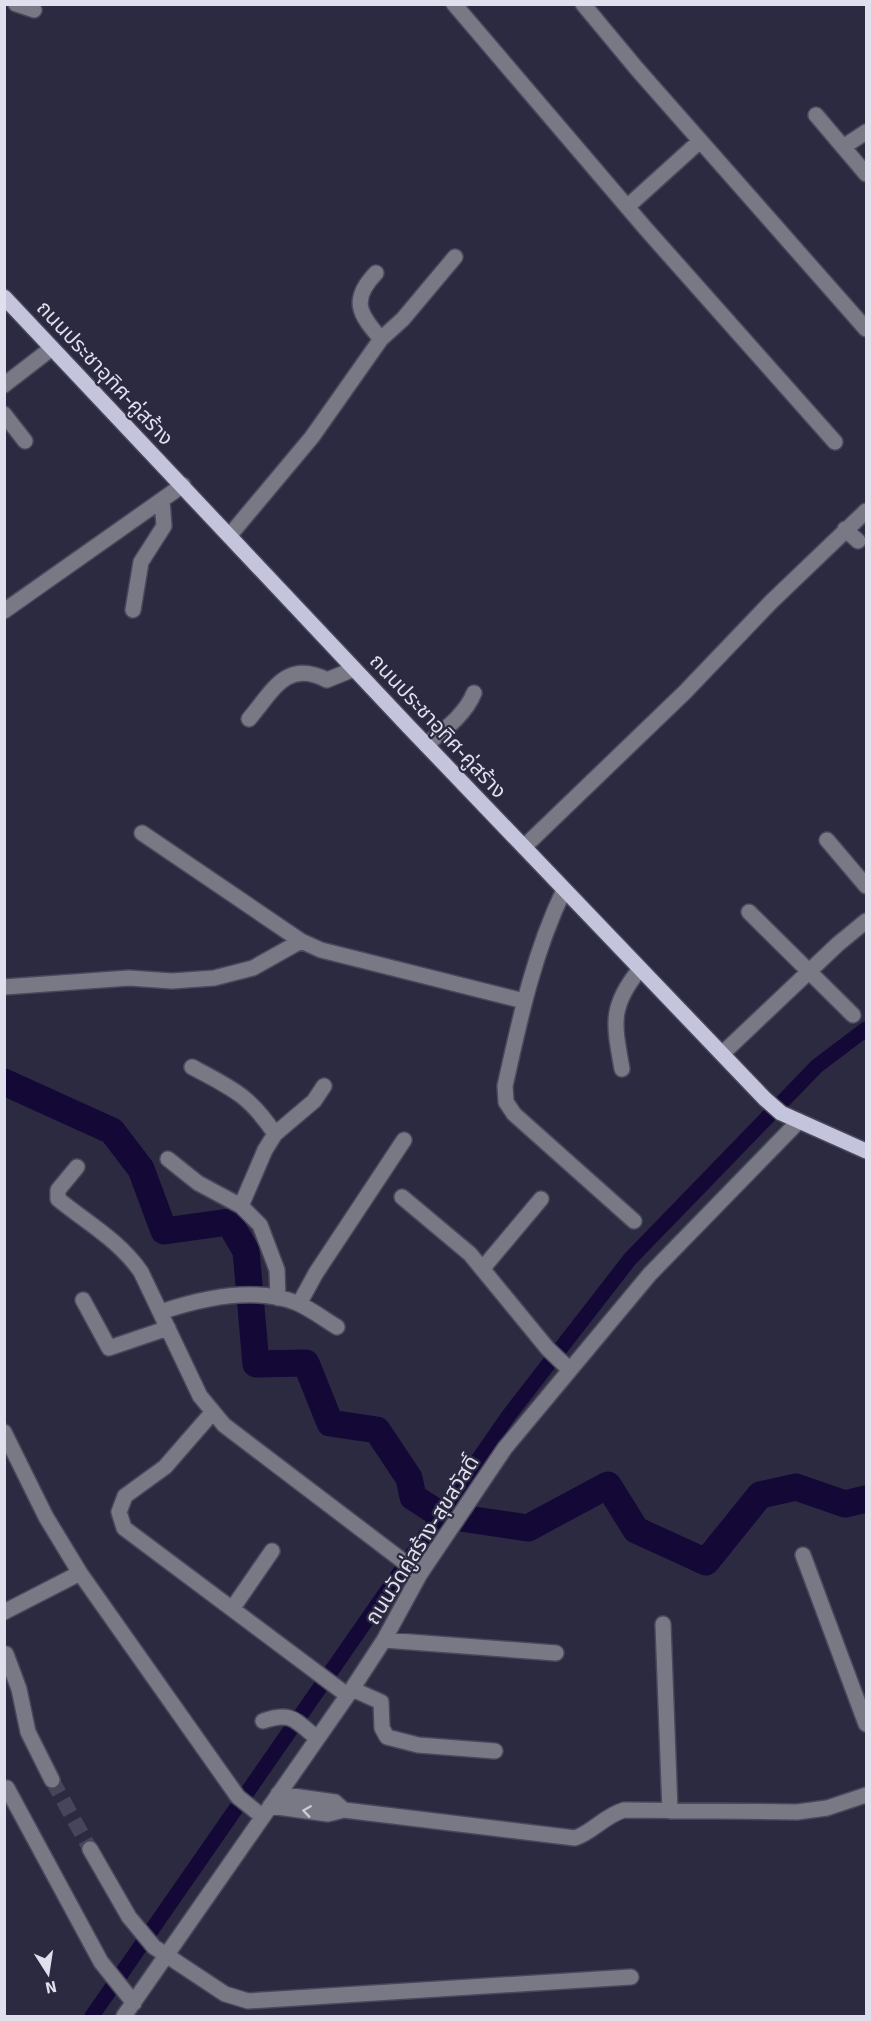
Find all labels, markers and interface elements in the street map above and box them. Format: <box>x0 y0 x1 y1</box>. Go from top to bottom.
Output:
street label: ถนนประชาอุทิศ-คู่สร้าง <box>31 295 179 451</box>
street label: ถนนประชาอุทิศ-คู่สร้าง <box>364 648 512 804</box>
street label: ถนนวัดคู่สร้าง-สุขสวัสดิ์ <box>359 1451 485 1629</box>
one-way arrow <box>303 1806 312 1818</box>
north arrow <box>18 1943 78 2003</box>
text: N <box>43 1976 58 1998</box>

